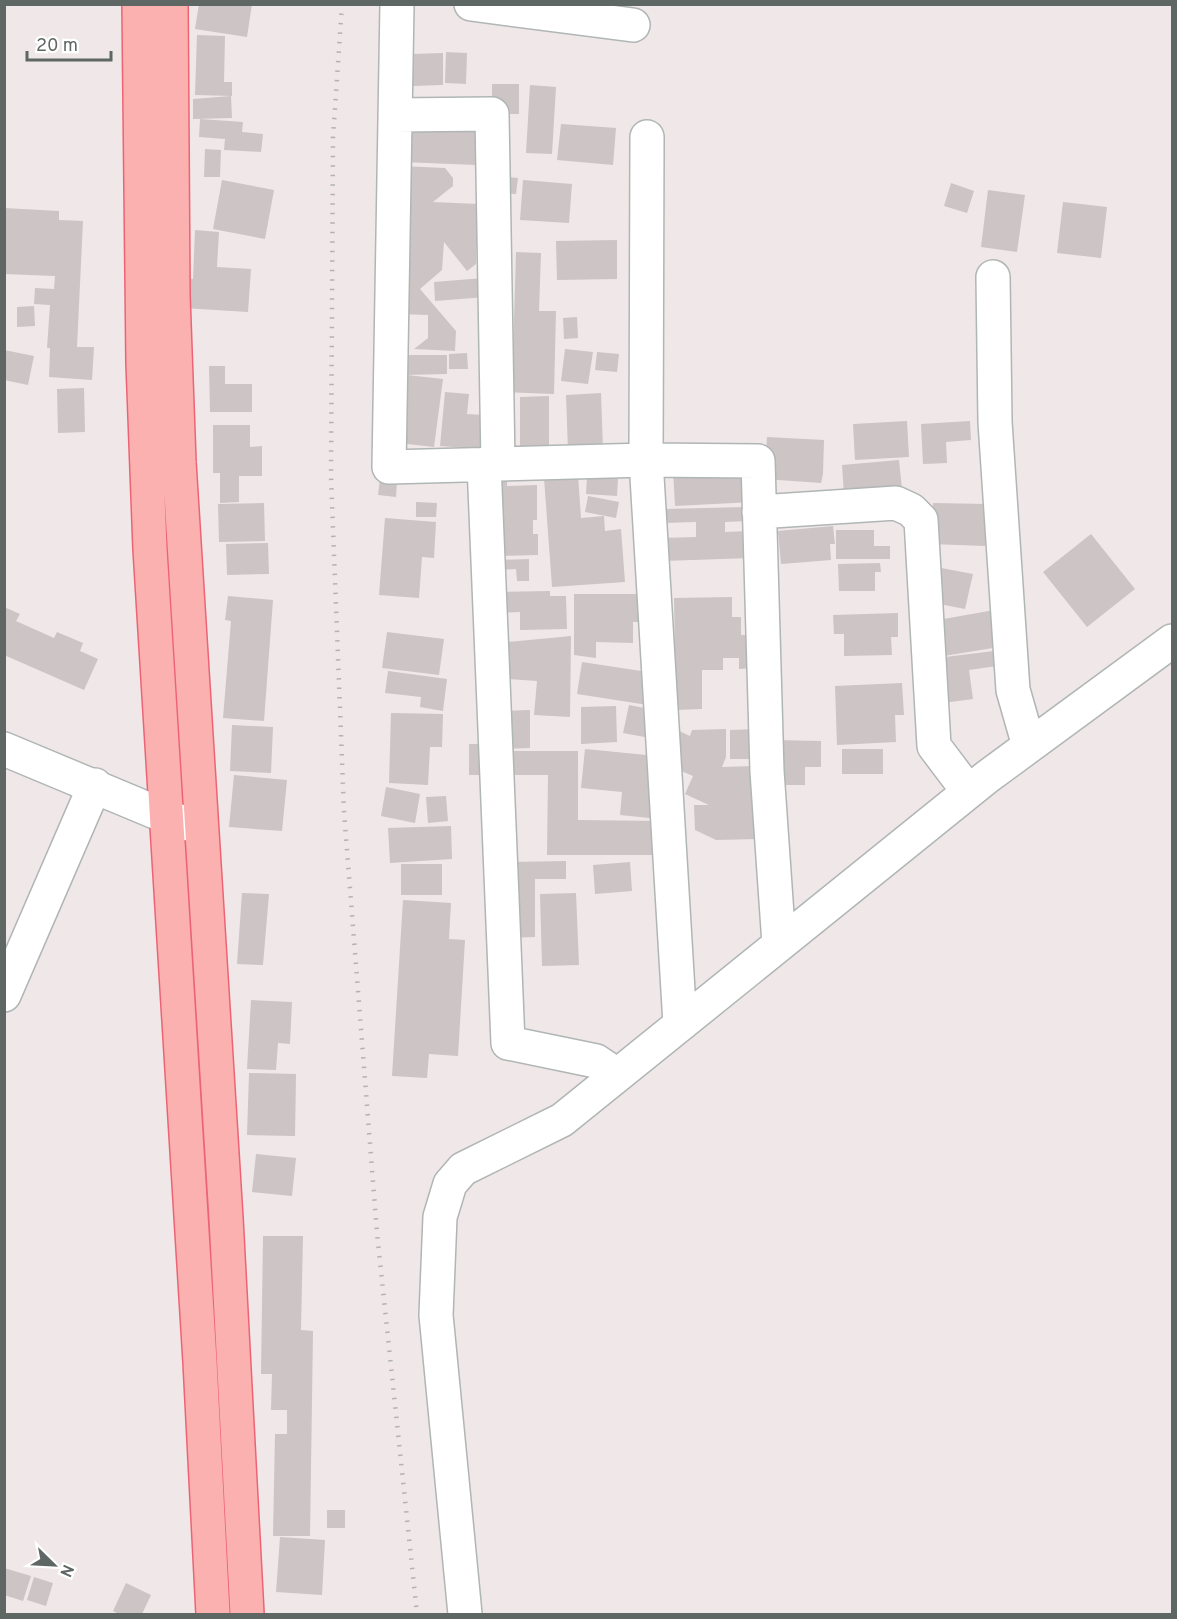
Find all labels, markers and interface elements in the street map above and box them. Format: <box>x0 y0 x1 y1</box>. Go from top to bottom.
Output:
scale bar <box>27 24 111 62</box>
text: 20 m <box>36 35 78 58</box>
north arrow <box>24 1535 84 1595</box>
text: N <box>54 1561 77 1580</box>

